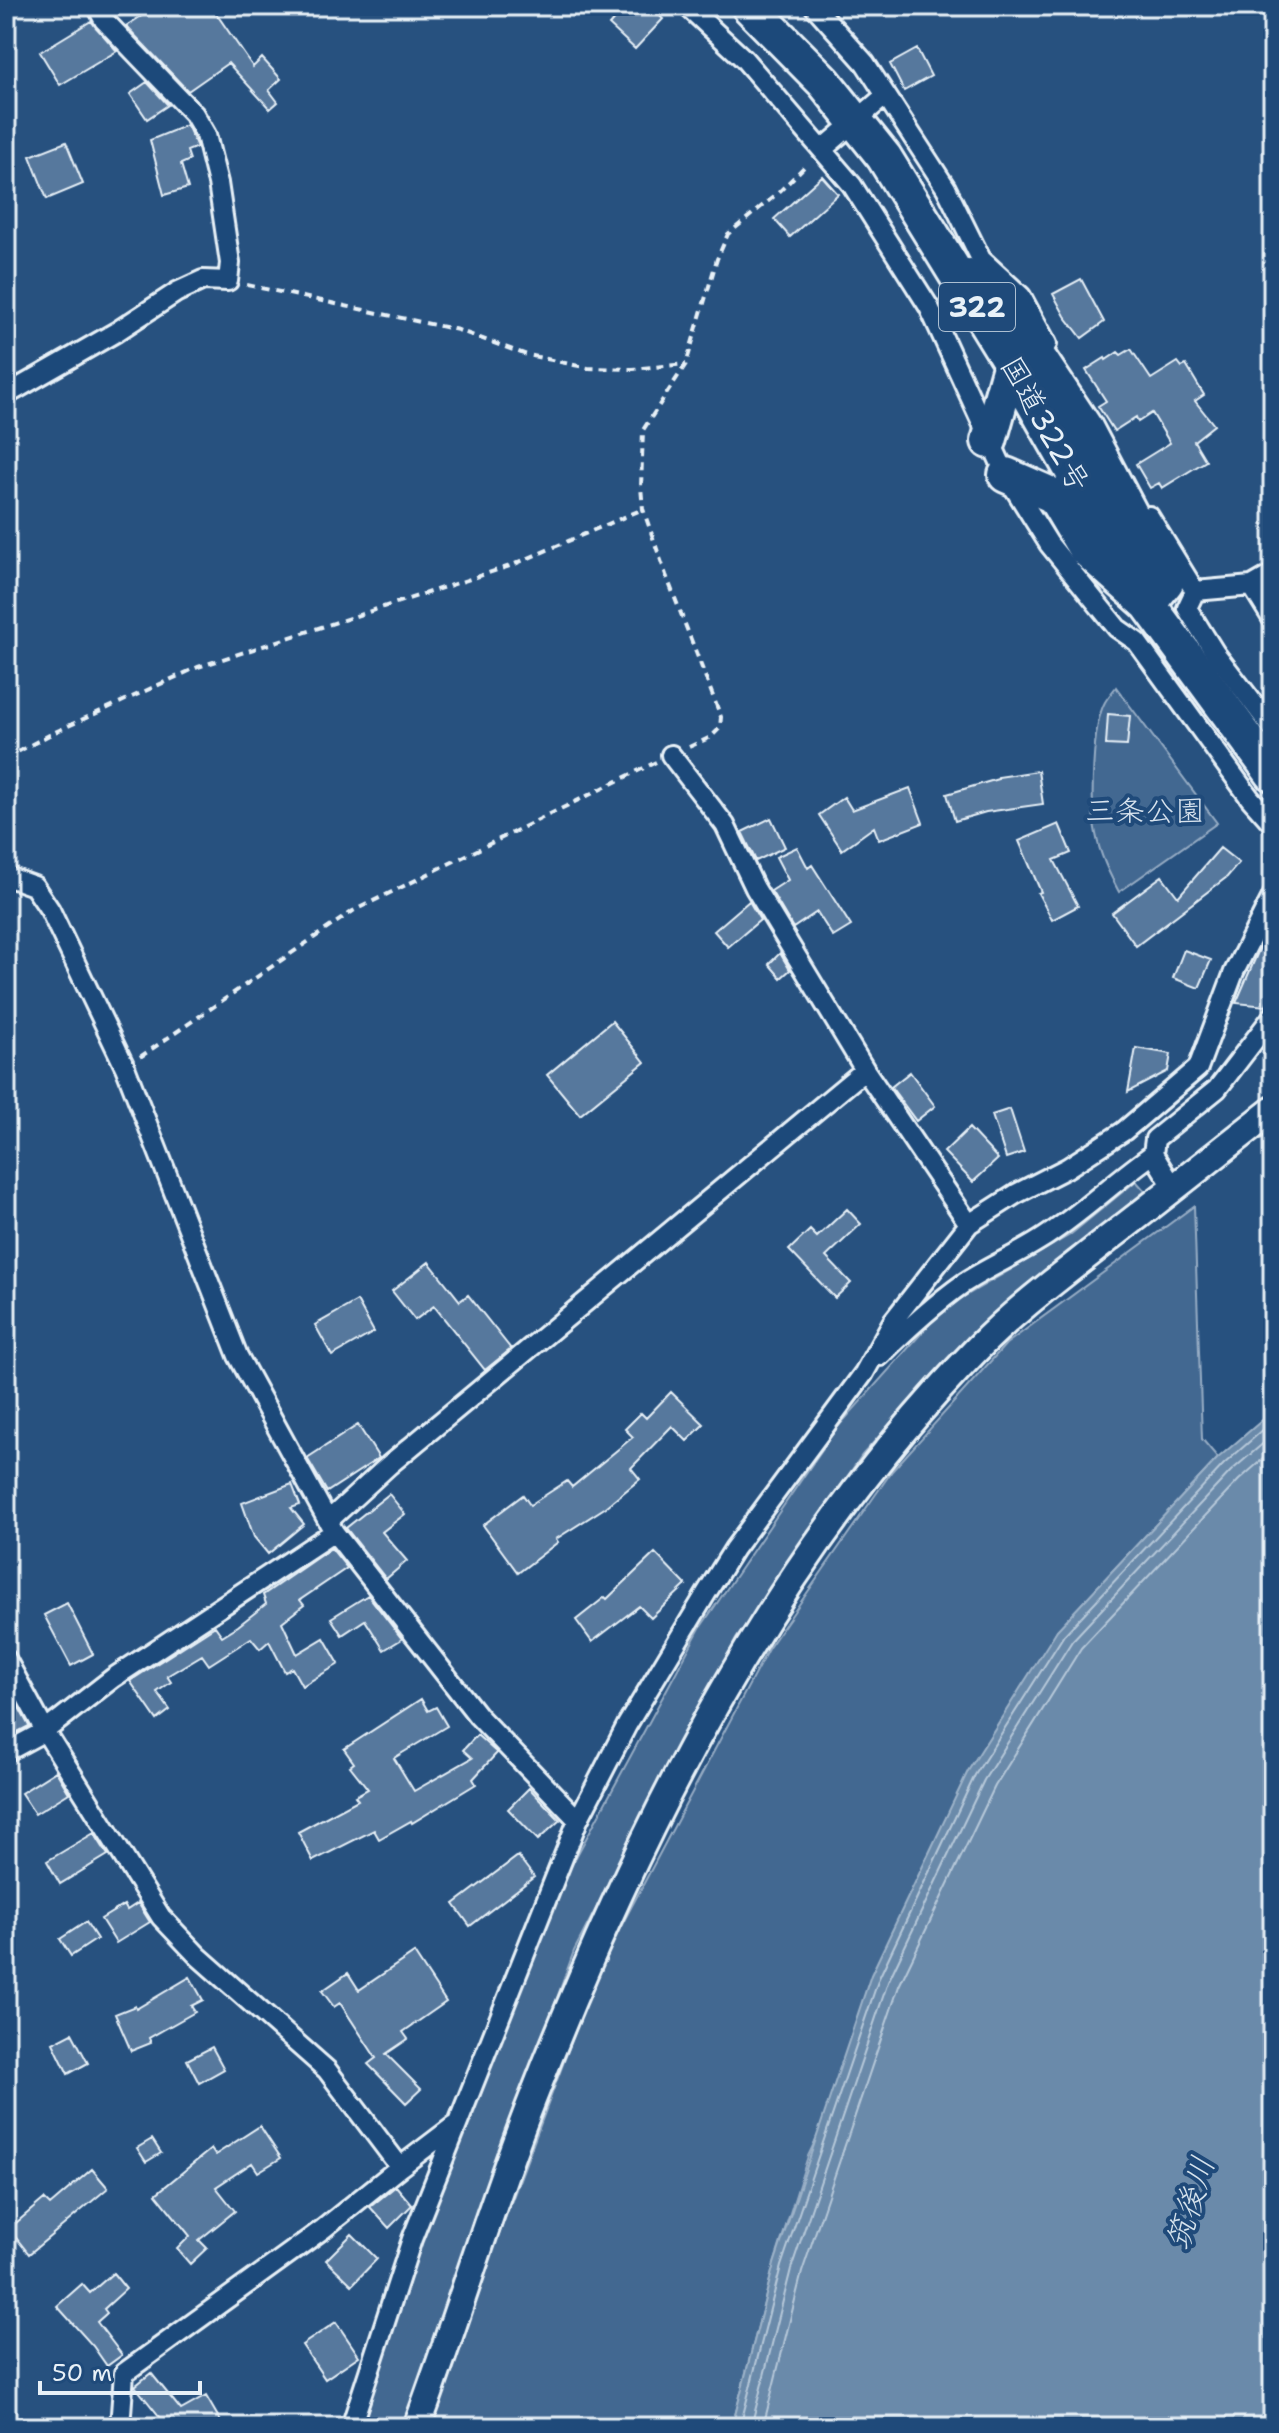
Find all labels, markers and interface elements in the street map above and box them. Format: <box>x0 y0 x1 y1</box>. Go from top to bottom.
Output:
road number: 322 <box>939 283 1015 331</box>
street label: 国道322号 <box>991 348 1100 499</box>
park label: 三条公園 <box>1085 790 1205 831</box>
water label: 筑後川 <box>1155 2151 1224 2255</box>
scale bar <box>40 2345 200 2395</box>
text: 50 m <box>52 2357 112 2389</box>

